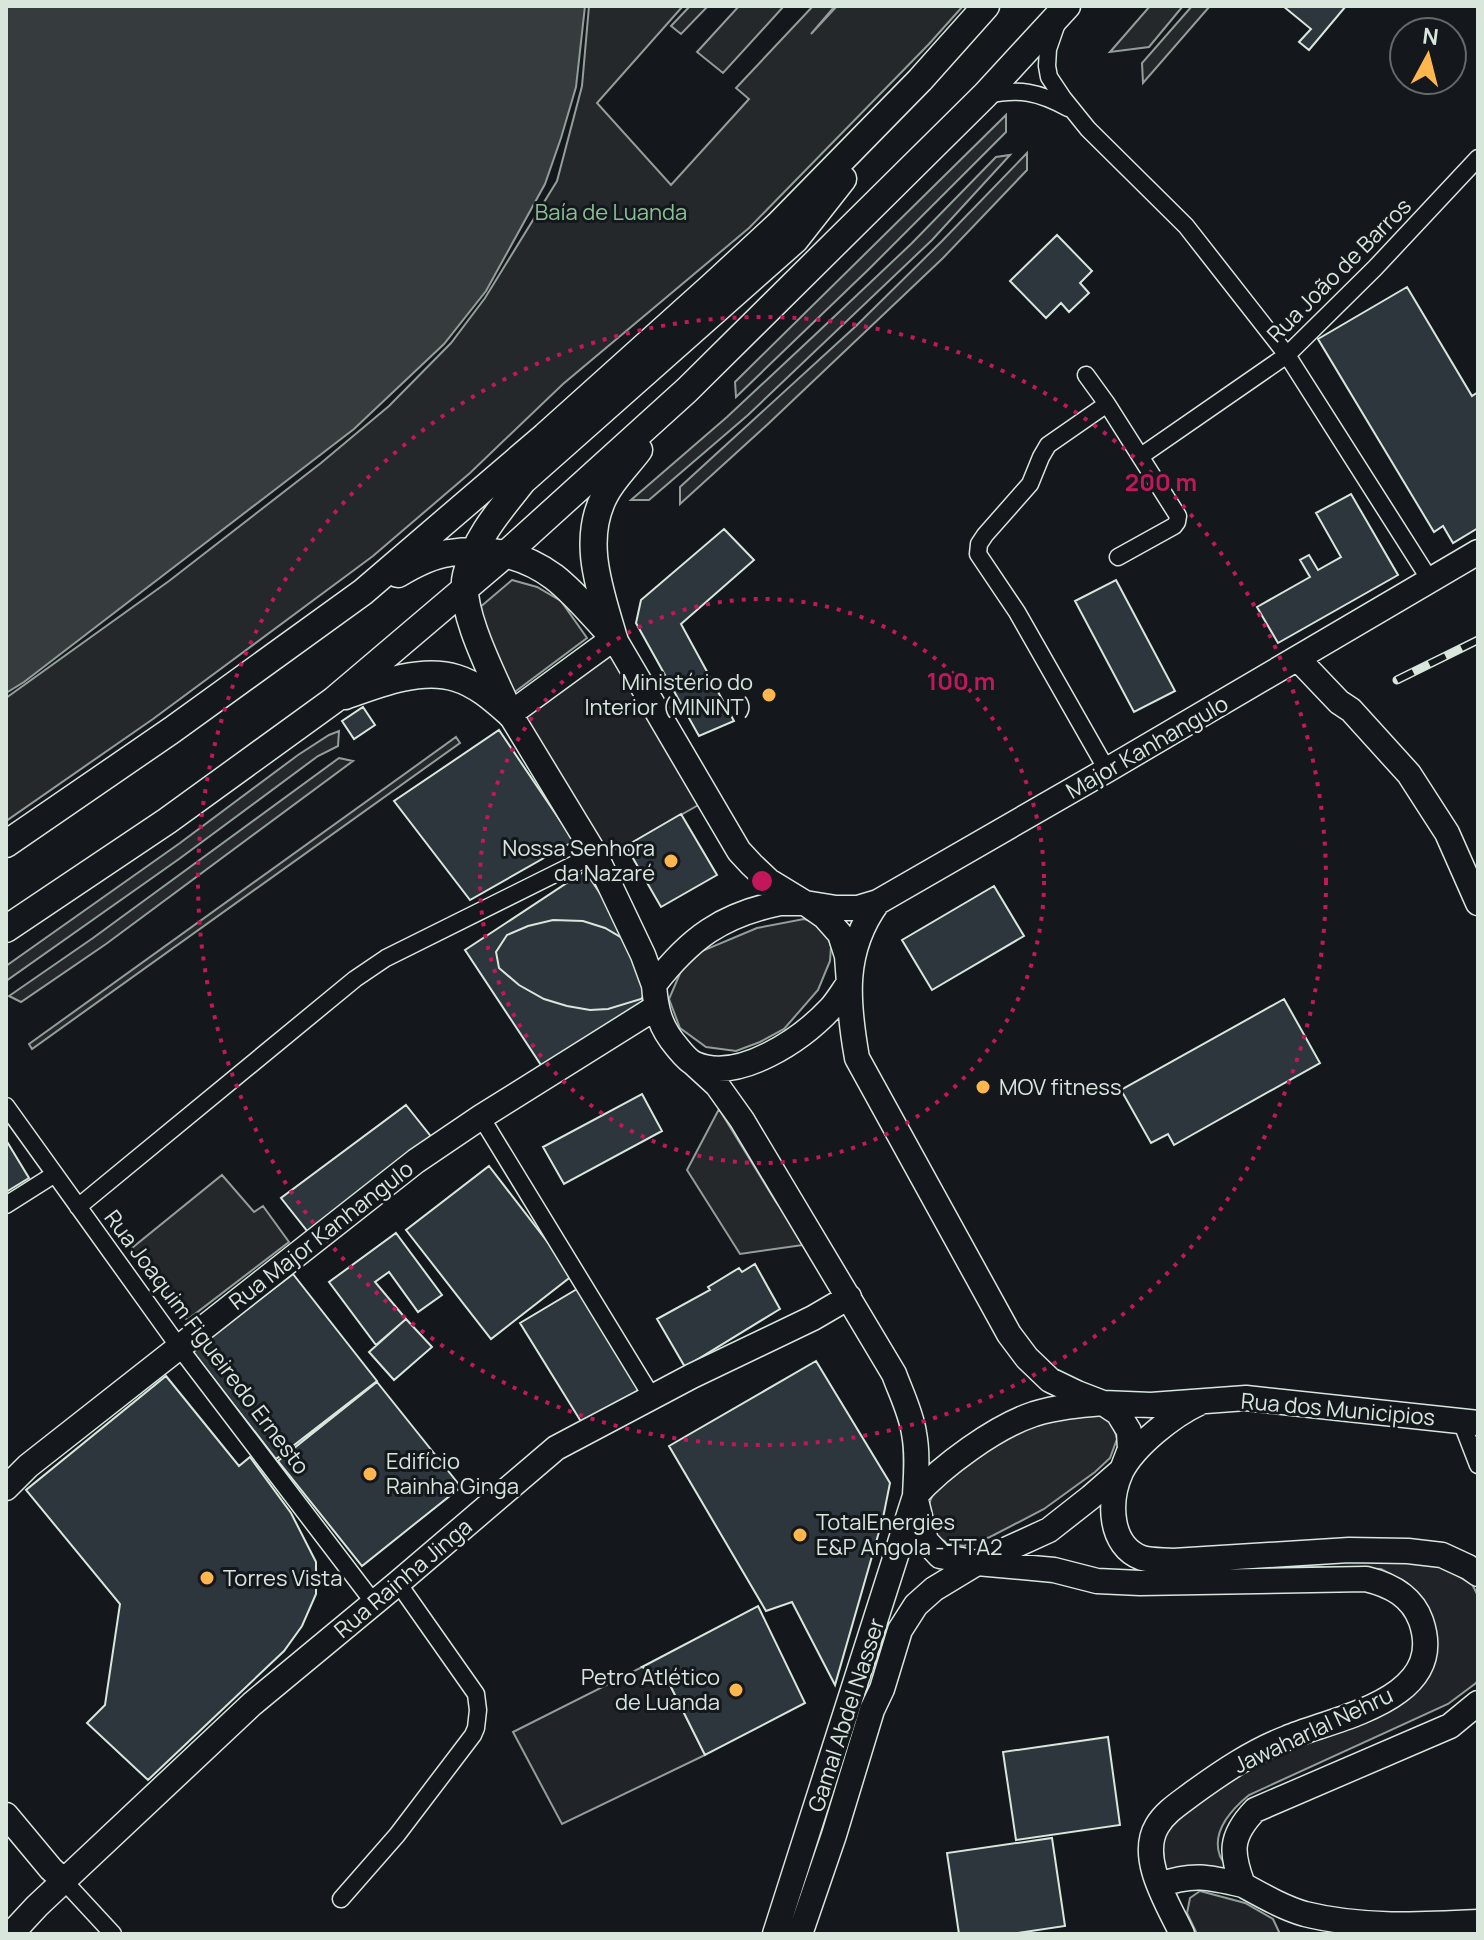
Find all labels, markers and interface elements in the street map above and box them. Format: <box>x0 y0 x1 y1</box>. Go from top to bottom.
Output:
north arrow <box>1388 16 1468 96</box>
text: N <box>1421 20 1440 52</box>
street label: Rua João de Barros <box>1260 191 1418 349</box>
park label: Baía de Luanda <box>535 197 687 227</box>
text: 200 m <box>1125 465 1197 498</box>
text: 100 m <box>927 664 995 697</box>
place label: Ministério do Interior (MININT) <box>584 667 753 722</box>
marker: Ministério do Interior (MININT) <box>760 686 778 704</box>
street label: Major Kanhangulo <box>1060 688 1234 806</box>
place label: Nossa Senhora da Nazaré <box>502 833 655 888</box>
marker: Nossa Senhora da Nazaré <box>662 852 680 870</box>
centre of rings <box>748 867 776 895</box>
place label: MOV fitness <box>999 1072 1121 1102</box>
marker: MOV fitness <box>974 1078 992 1096</box>
street label: Rua Major Kanhangulo <box>223 1154 419 1316</box>
street label: Rua Joaquim Figueiredo Ernesto <box>98 1204 316 1480</box>
street label: Rua dos Municipios <box>1240 1386 1436 1432</box>
place label: Edifício Rainha Ginga <box>386 1446 519 1501</box>
marker: Edifício Rainha Ginga <box>361 1465 379 1483</box>
place label: TotalEnergies E&P Angola - TTA2 <box>816 1507 1003 1562</box>
street label: Rua Rainha Jinga <box>328 1511 478 1645</box>
marker: TotalEnergies E&P Angola - TTA2 <box>791 1526 809 1544</box>
place label: Torres Vista <box>223 1563 342 1593</box>
marker: Torres Vista <box>198 1569 216 1587</box>
street label: Gamal Abdel Nasser <box>801 1614 891 1816</box>
place label: Petro Atlético de Luanda <box>581 1662 720 1717</box>
street label: Jawaharlal Nehru <box>1228 1680 1398 1780</box>
marker: Petro Atlético de Luanda <box>727 1681 745 1699</box>

